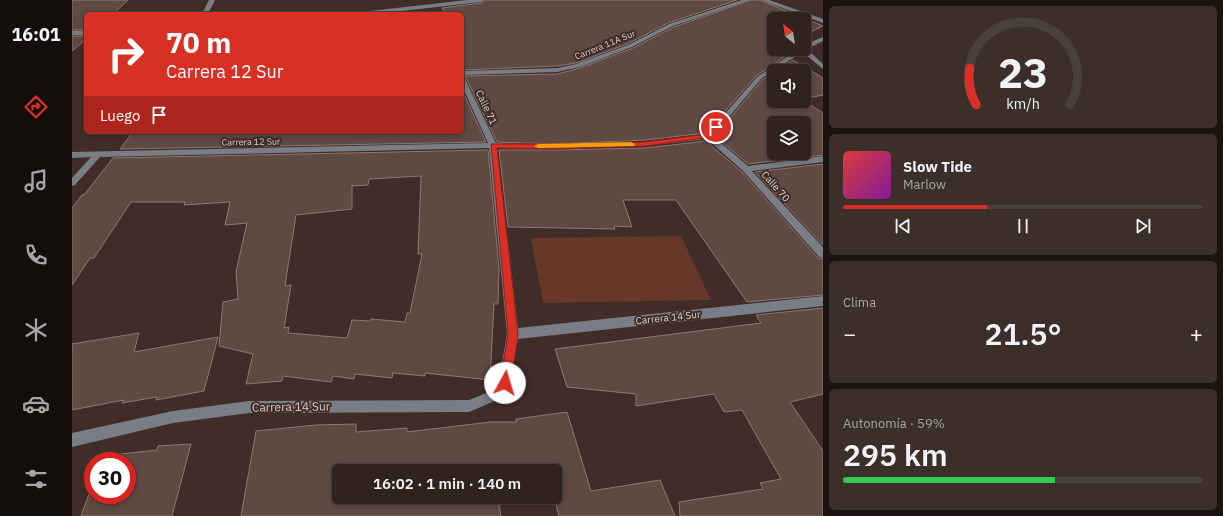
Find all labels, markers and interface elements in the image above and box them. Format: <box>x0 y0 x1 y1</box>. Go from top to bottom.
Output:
north arrow <box>767 12 811 56</box>
map controls <box>767 12 811 160</box>
text: 16:01 <box>11 23 61 46</box>
text: 70 m <box>166 24 231 61</box>
street label: Carrera 11A Sur <box>573 27 637 62</box>
icon: right <box>100 28 152 80</box>
text: 23 <box>998 45 1048 99</box>
text: Carrera 12 Sur <box>166 60 283 83</box>
button: sound <box>767 64 811 108</box>
street label: Calle 71 <box>473 88 500 127</box>
icon: directions <box>22 93 50 121</box>
text: km/h <box>1006 93 1040 112</box>
icon: arrive <box>148 104 170 126</box>
text: Luego <box>100 106 140 125</box>
pin <box>699 110 733 144</box>
icon: arrive <box>705 116 727 138</box>
button: layers <box>767 116 811 160</box>
street label: Carrera 12 Sur <box>222 135 281 148</box>
text: Slow Tide <box>903 157 972 176</box>
icon: music <box>22 167 50 195</box>
street label: Calle 70 <box>758 168 793 204</box>
text: Marlow <box>903 176 946 193</box>
icon: previous <box>892 215 914 237</box>
icon: pause <box>1012 215 1034 237</box>
icon: next <box>1132 215 1154 237</box>
icon: phone <box>22 241 50 269</box>
text: Clima <box>843 294 876 311</box>
street label: Carrera 14 Sur <box>635 308 701 327</box>
text: 21.5° <box>984 314 1062 353</box>
icon: climate <box>22 316 50 344</box>
text: − <box>843 319 856 348</box>
text: + <box>1190 319 1203 348</box>
position arrow <box>484 362 526 404</box>
icon: car <box>22 390 50 418</box>
street label: Carrera 14 Sur <box>252 398 331 415</box>
text: Autonomía · 59% <box>843 415 945 432</box>
text: 295 km <box>843 435 948 474</box>
speed limit sign: 30 <box>84 452 136 504</box>
icon: filters <box>22 465 50 493</box>
text: 16:02 · 1 min · 140 m <box>373 474 521 493</box>

